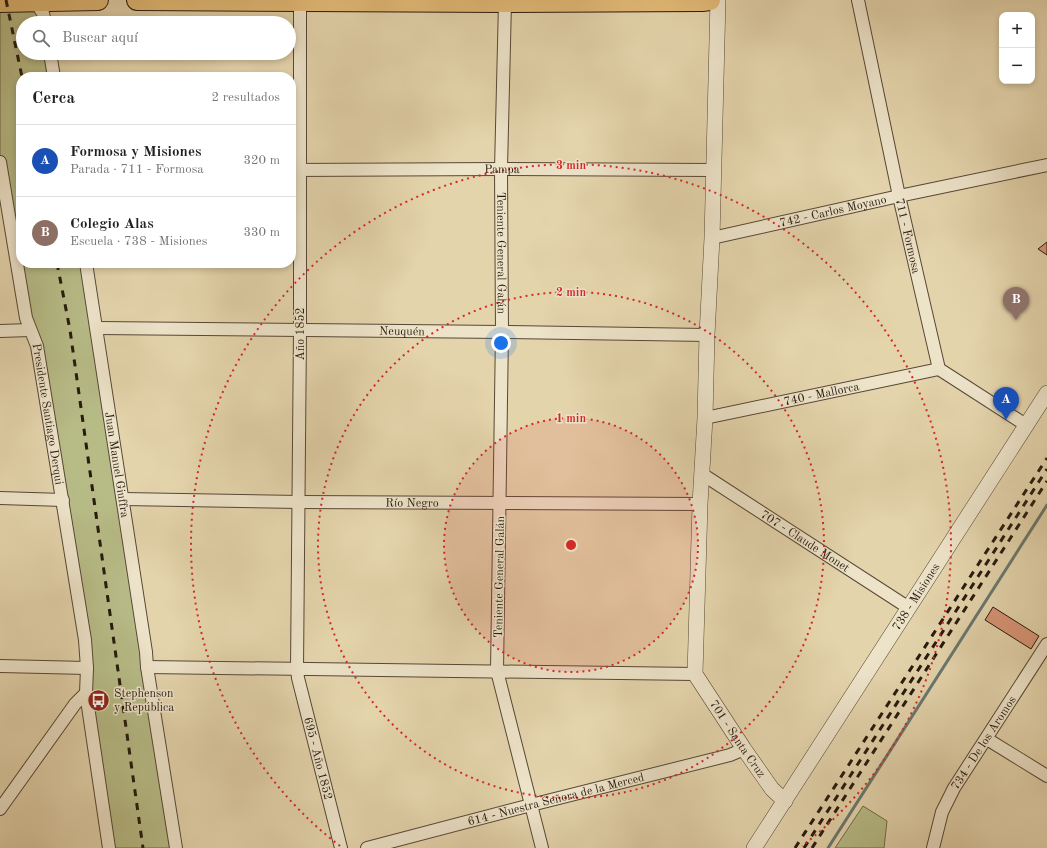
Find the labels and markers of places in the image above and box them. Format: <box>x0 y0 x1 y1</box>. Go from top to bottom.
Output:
pin: B <box>1003 287 1029 320</box>
pin: A <box>993 387 1019 420</box>
centre of rings <box>564 538 578 552</box>
bus stop icon: Stephenson y República <box>86 687 112 713</box>
place label: Stephenson y República <box>114 688 174 714</box>

